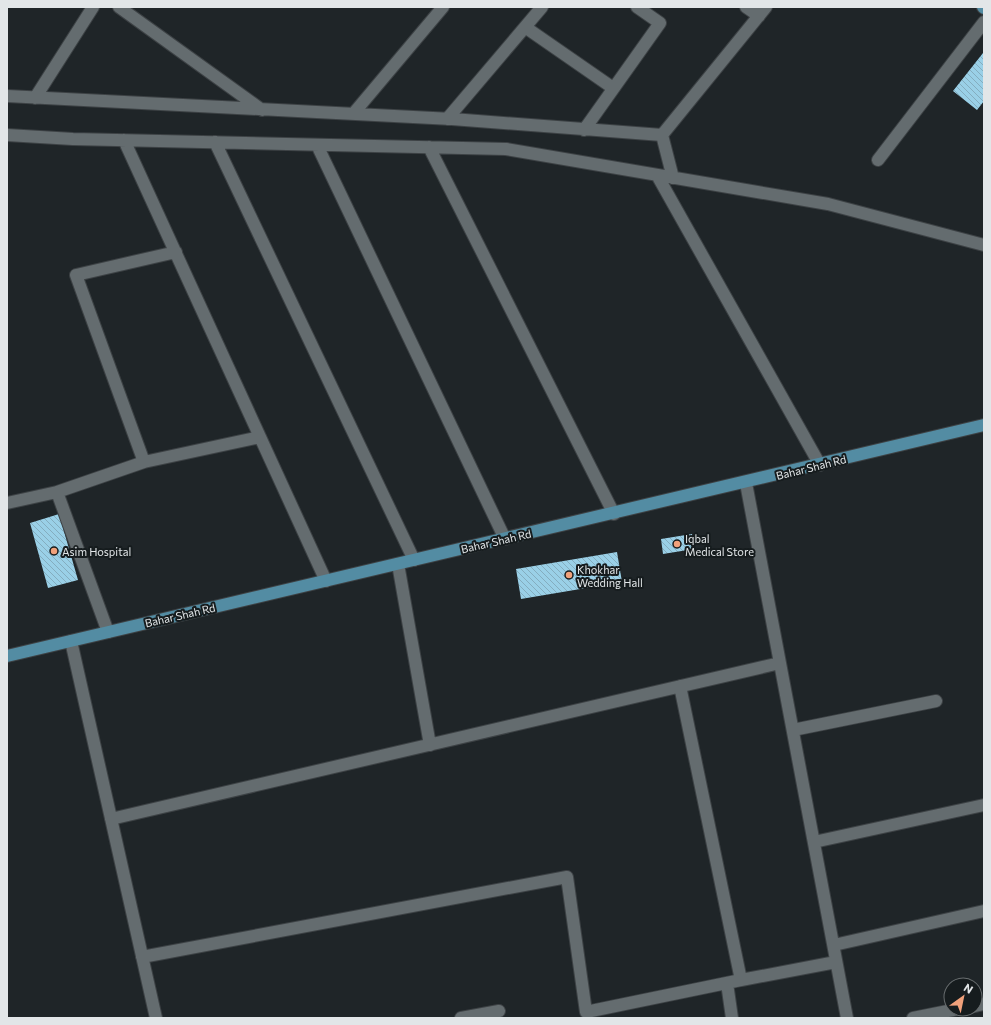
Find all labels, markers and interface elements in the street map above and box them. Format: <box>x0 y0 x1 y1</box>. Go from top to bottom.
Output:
street label: Bahar Shah Rd <box>775 452 847 482</box>
street label: Bahar Shah Rd <box>460 527 532 555</box>
place label: Iqbal Medical Store <box>685 532 754 558</box>
marker: Iqbal Medical Store <box>672 539 682 549</box>
place label: Asim Hospital <box>62 545 131 558</box>
marker: Asim Hospital <box>49 546 59 556</box>
place label: Khokhar Wedding Hall <box>577 563 643 589</box>
marker: Khokhar Wedding Hall <box>564 570 574 580</box>
street label: Bahar Shah Rd <box>144 601 216 629</box>
north arrow <box>943 977 983 1017</box>
text: N <box>962 980 976 996</box>

